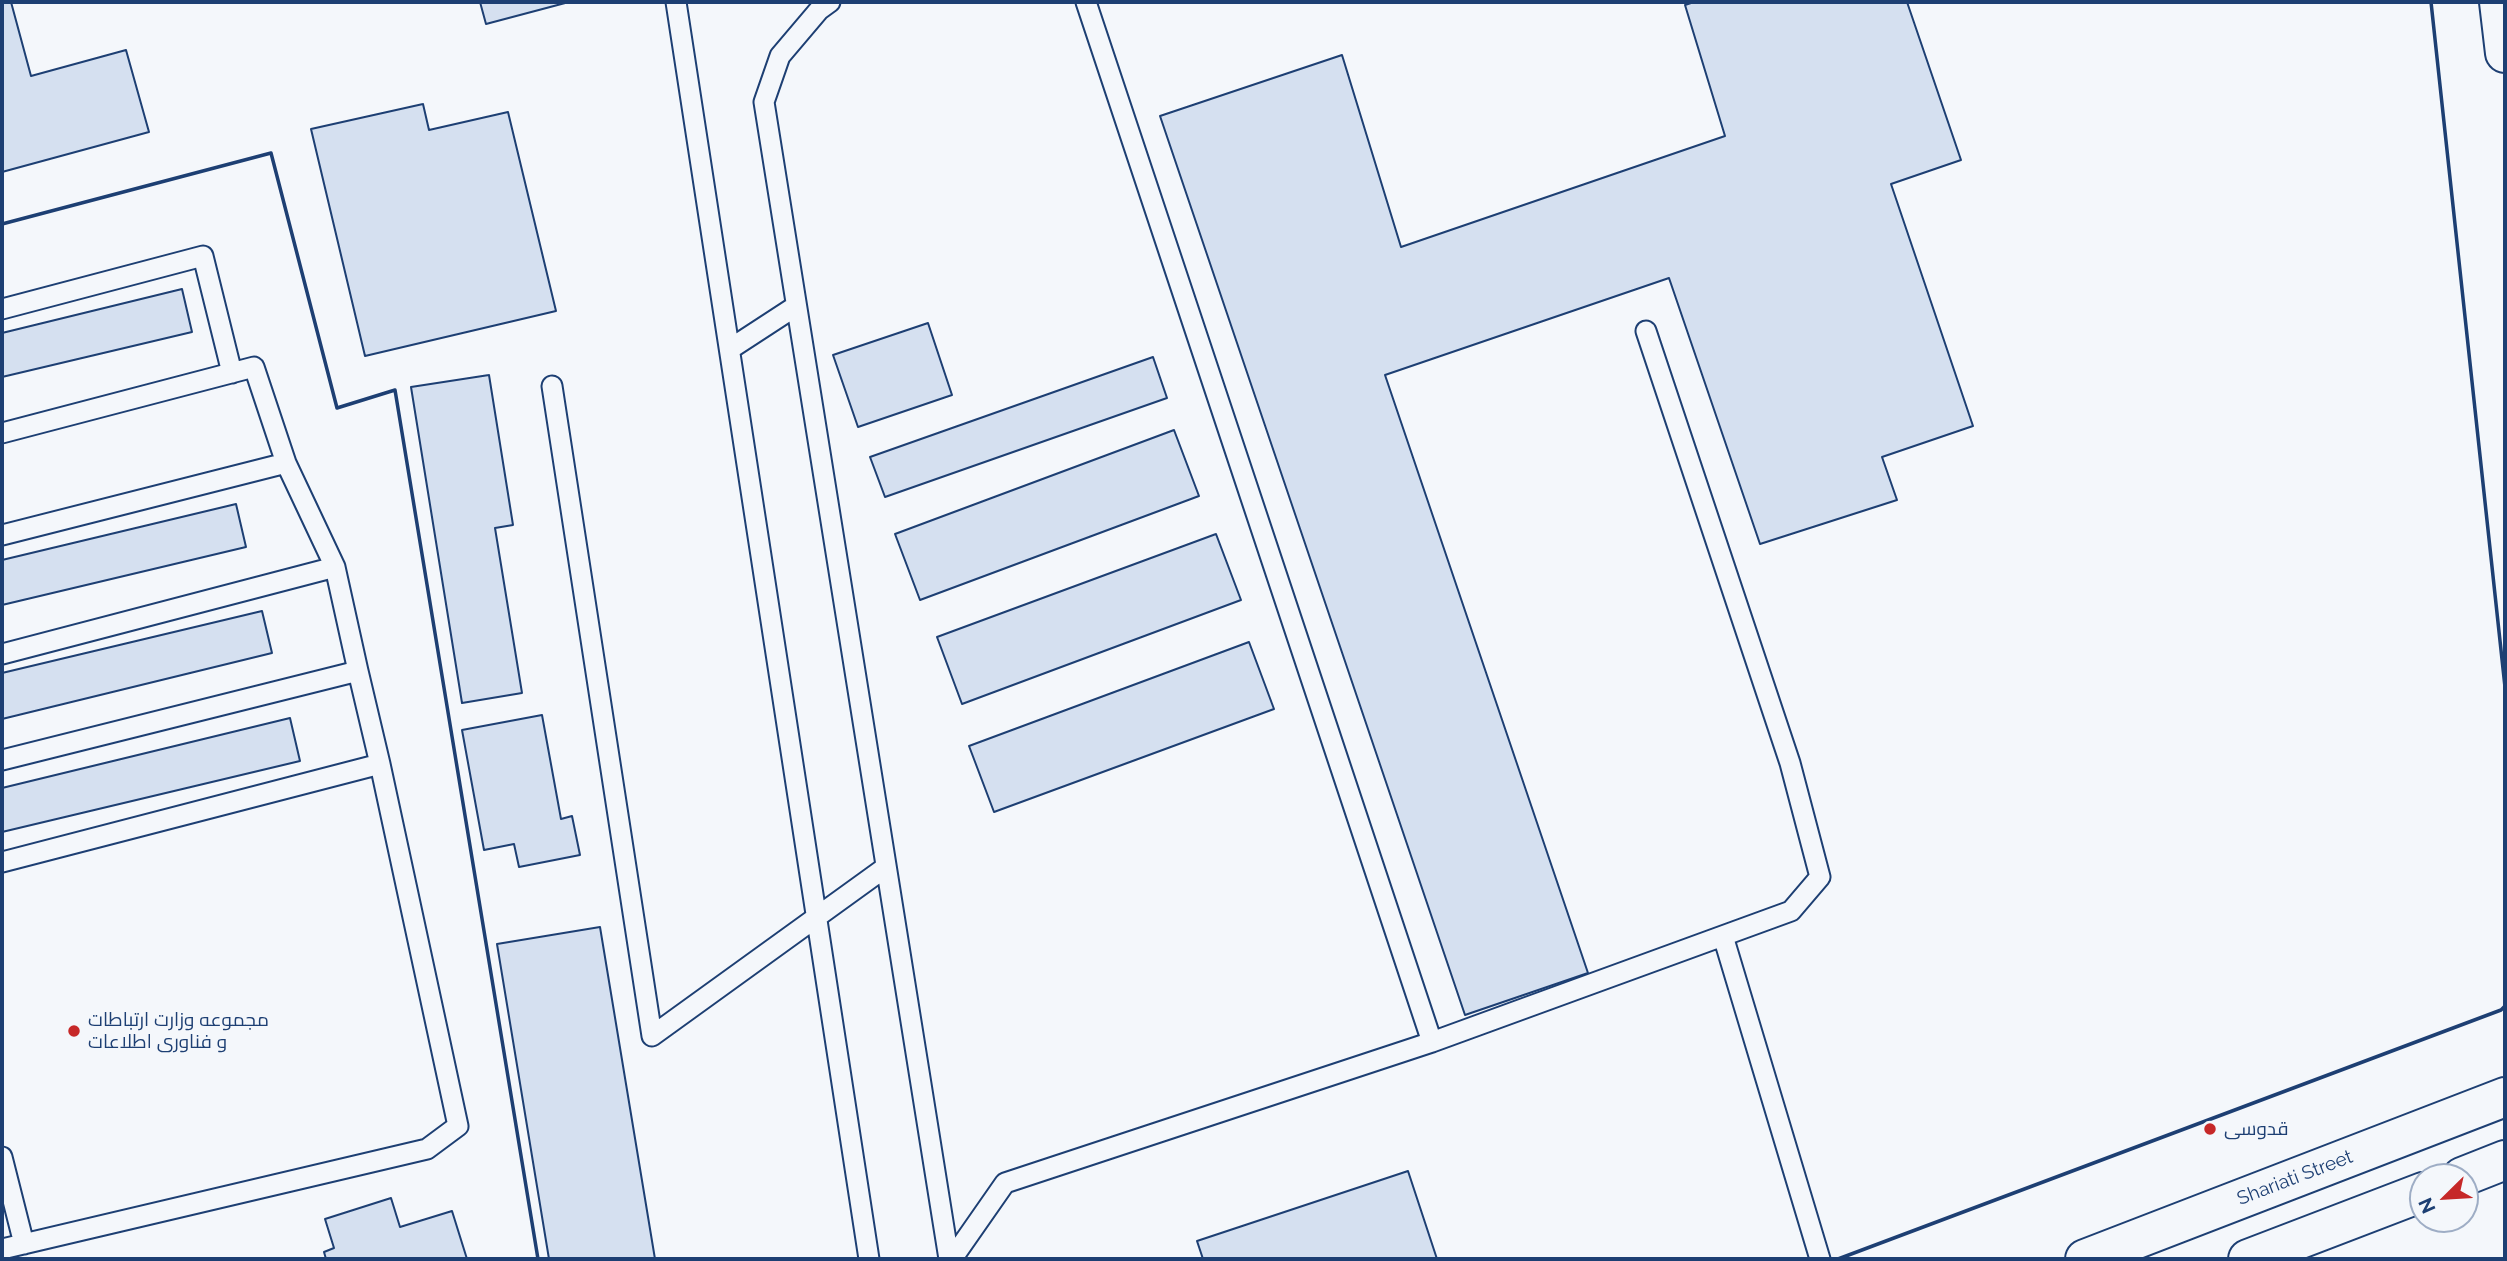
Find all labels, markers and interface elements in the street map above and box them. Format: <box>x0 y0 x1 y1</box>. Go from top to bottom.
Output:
place label: مجموعه وزارت ارتباطات و فناوری اطلاعات <box>88 1009 269 1053</box>
marker: مجموعه وزارت ارتباطات و فناوری اطلاعات <box>66 1023 82 1039</box>
place label: قدوسی <box>2224 1118 2289 1140</box>
marker: قدوسی <box>2202 1121 2218 1137</box>
street label: Shariati Street <box>2234 1145 2356 1211</box>
north arrow <box>2409 1163 2479 1233</box>
text: N <box>2414 1195 2440 1217</box>

